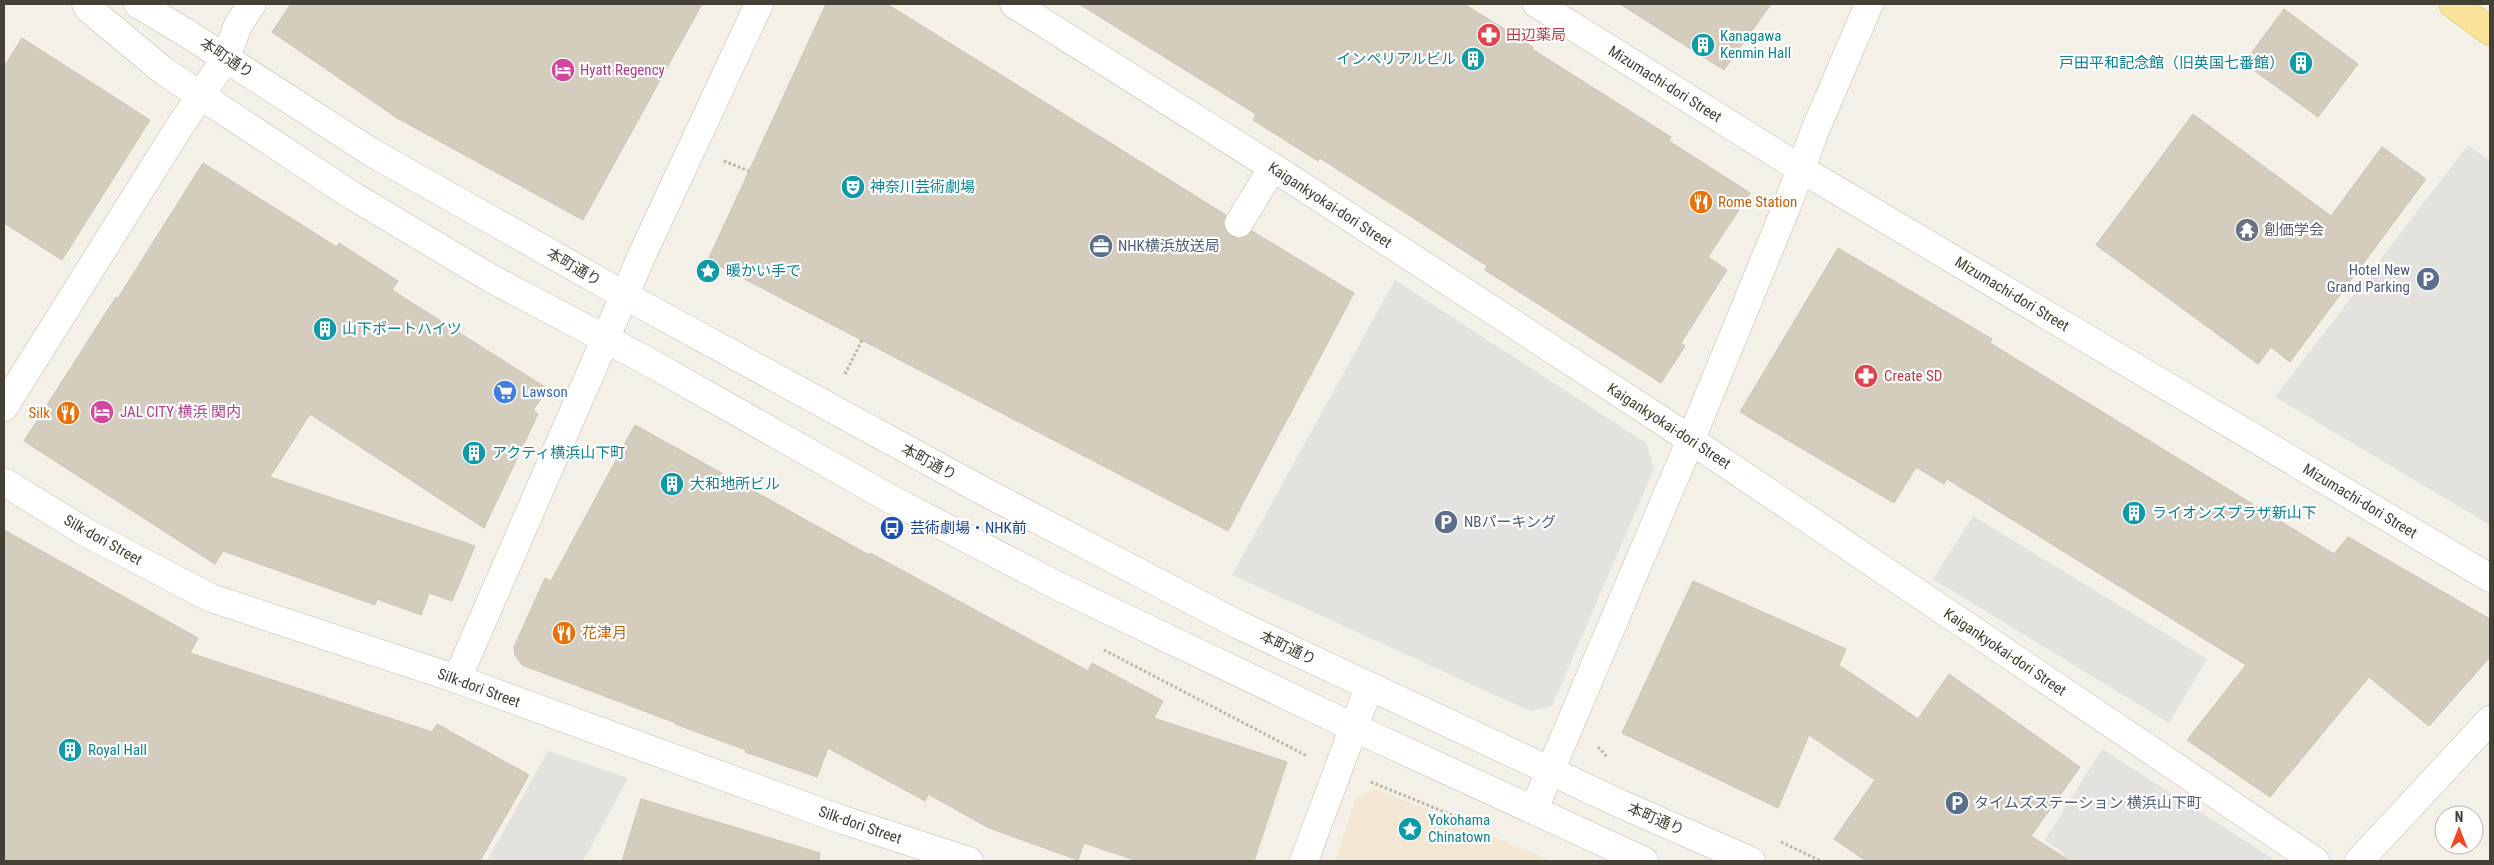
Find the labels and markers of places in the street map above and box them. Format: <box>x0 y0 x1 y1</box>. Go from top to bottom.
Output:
pharmacy icon: 田辺薬局 <box>1476 22 1502 48</box>
place label: 田辺薬局 <box>1506 26 1566 44</box>
place label: Kanagawa Kenmin Hall <box>1720 27 1791 62</box>
building icon: Kanagawa Kenmin Hall <box>1690 32 1716 58</box>
building icon: インペリアルビル <box>1460 46 1486 72</box>
place label: インペリアルビル <box>1336 50 1456 68</box>
building icon: 戸田平和記念館（旧英国七番館） <box>2288 50 2314 76</box>
place label: 戸田平和記念館（旧英国七番館） <box>2059 54 2284 72</box>
hotel icon: Hyatt Regency <box>550 57 576 83</box>
place label: Hyatt Regency <box>580 61 665 79</box>
theatre icon: 神奈川芸術劇場 <box>840 174 866 200</box>
place label: 神奈川芸術劇場 <box>870 178 975 196</box>
restaurant icon: Rome Station <box>1688 189 1714 215</box>
place label: Rome Station <box>1718 193 1797 211</box>
temple icon: 創価学会 <box>2234 217 2260 243</box>
place label: 創価学会 <box>2264 221 2324 239</box>
office icon: NHK横浜放送局 <box>1088 233 1114 259</box>
place label: NHK横浜放送局 <box>1118 237 1220 255</box>
place icon: 暖かい手で <box>695 258 721 284</box>
place label: Hotel New Grand Parking <box>2327 261 2410 296</box>
place label: 暖かい手で <box>726 262 801 280</box>
parking icon: Hotel New Grand Parking <box>2415 266 2441 292</box>
building icon: 山下ポートハイツ <box>312 316 338 342</box>
place label: 山下ポートハイツ <box>342 320 462 338</box>
pharmacy icon: Create SD <box>1853 363 1879 389</box>
place label: Create SD <box>1884 367 1942 385</box>
supermarket icon: Lawson <box>492 379 518 405</box>
place label: Lawson <box>522 383 568 401</box>
hotel icon: JAL CITY 横浜 関内 <box>89 399 115 425</box>
restaurant icon: Silk <box>55 400 81 426</box>
place label: JAL CITY 横浜 関内 <box>120 403 241 421</box>
place label: Silk <box>29 404 50 422</box>
building icon: アクティ横浜山下町 <box>461 440 487 466</box>
place label: アクティ横浜山下町 <box>492 444 625 462</box>
building icon: 大和地所ビル <box>659 471 685 497</box>
place label: 大和地所ビル <box>690 475 780 493</box>
building icon: ライオンズプラザ新山下 <box>2121 500 2147 526</box>
place label: ライオンズプラザ新山下 <box>2152 504 2317 522</box>
parking icon: NBパーキング <box>1433 509 1459 535</box>
place label: NBパーキング <box>1464 513 1556 531</box>
bus stop icon: 芸術劇場・NHK前 <box>879 515 905 541</box>
place label: 芸術劇場・NHK前 <box>910 519 1027 537</box>
restaurant icon: 花津月 <box>551 620 577 646</box>
place label: 花津月 <box>582 624 627 642</box>
building icon: Royal Hall <box>57 737 83 763</box>
place label: Royal Hall <box>88 741 147 759</box>
parking icon: タイムズステーション 横浜山下町 <box>1944 790 1970 816</box>
place label: タイムズステーション 横浜山下町 <box>1974 794 2202 812</box>
place label: Yokohama Chinatown <box>1428 811 1490 846</box>
place icon: Yokohama Chinatown <box>1397 816 1423 842</box>

